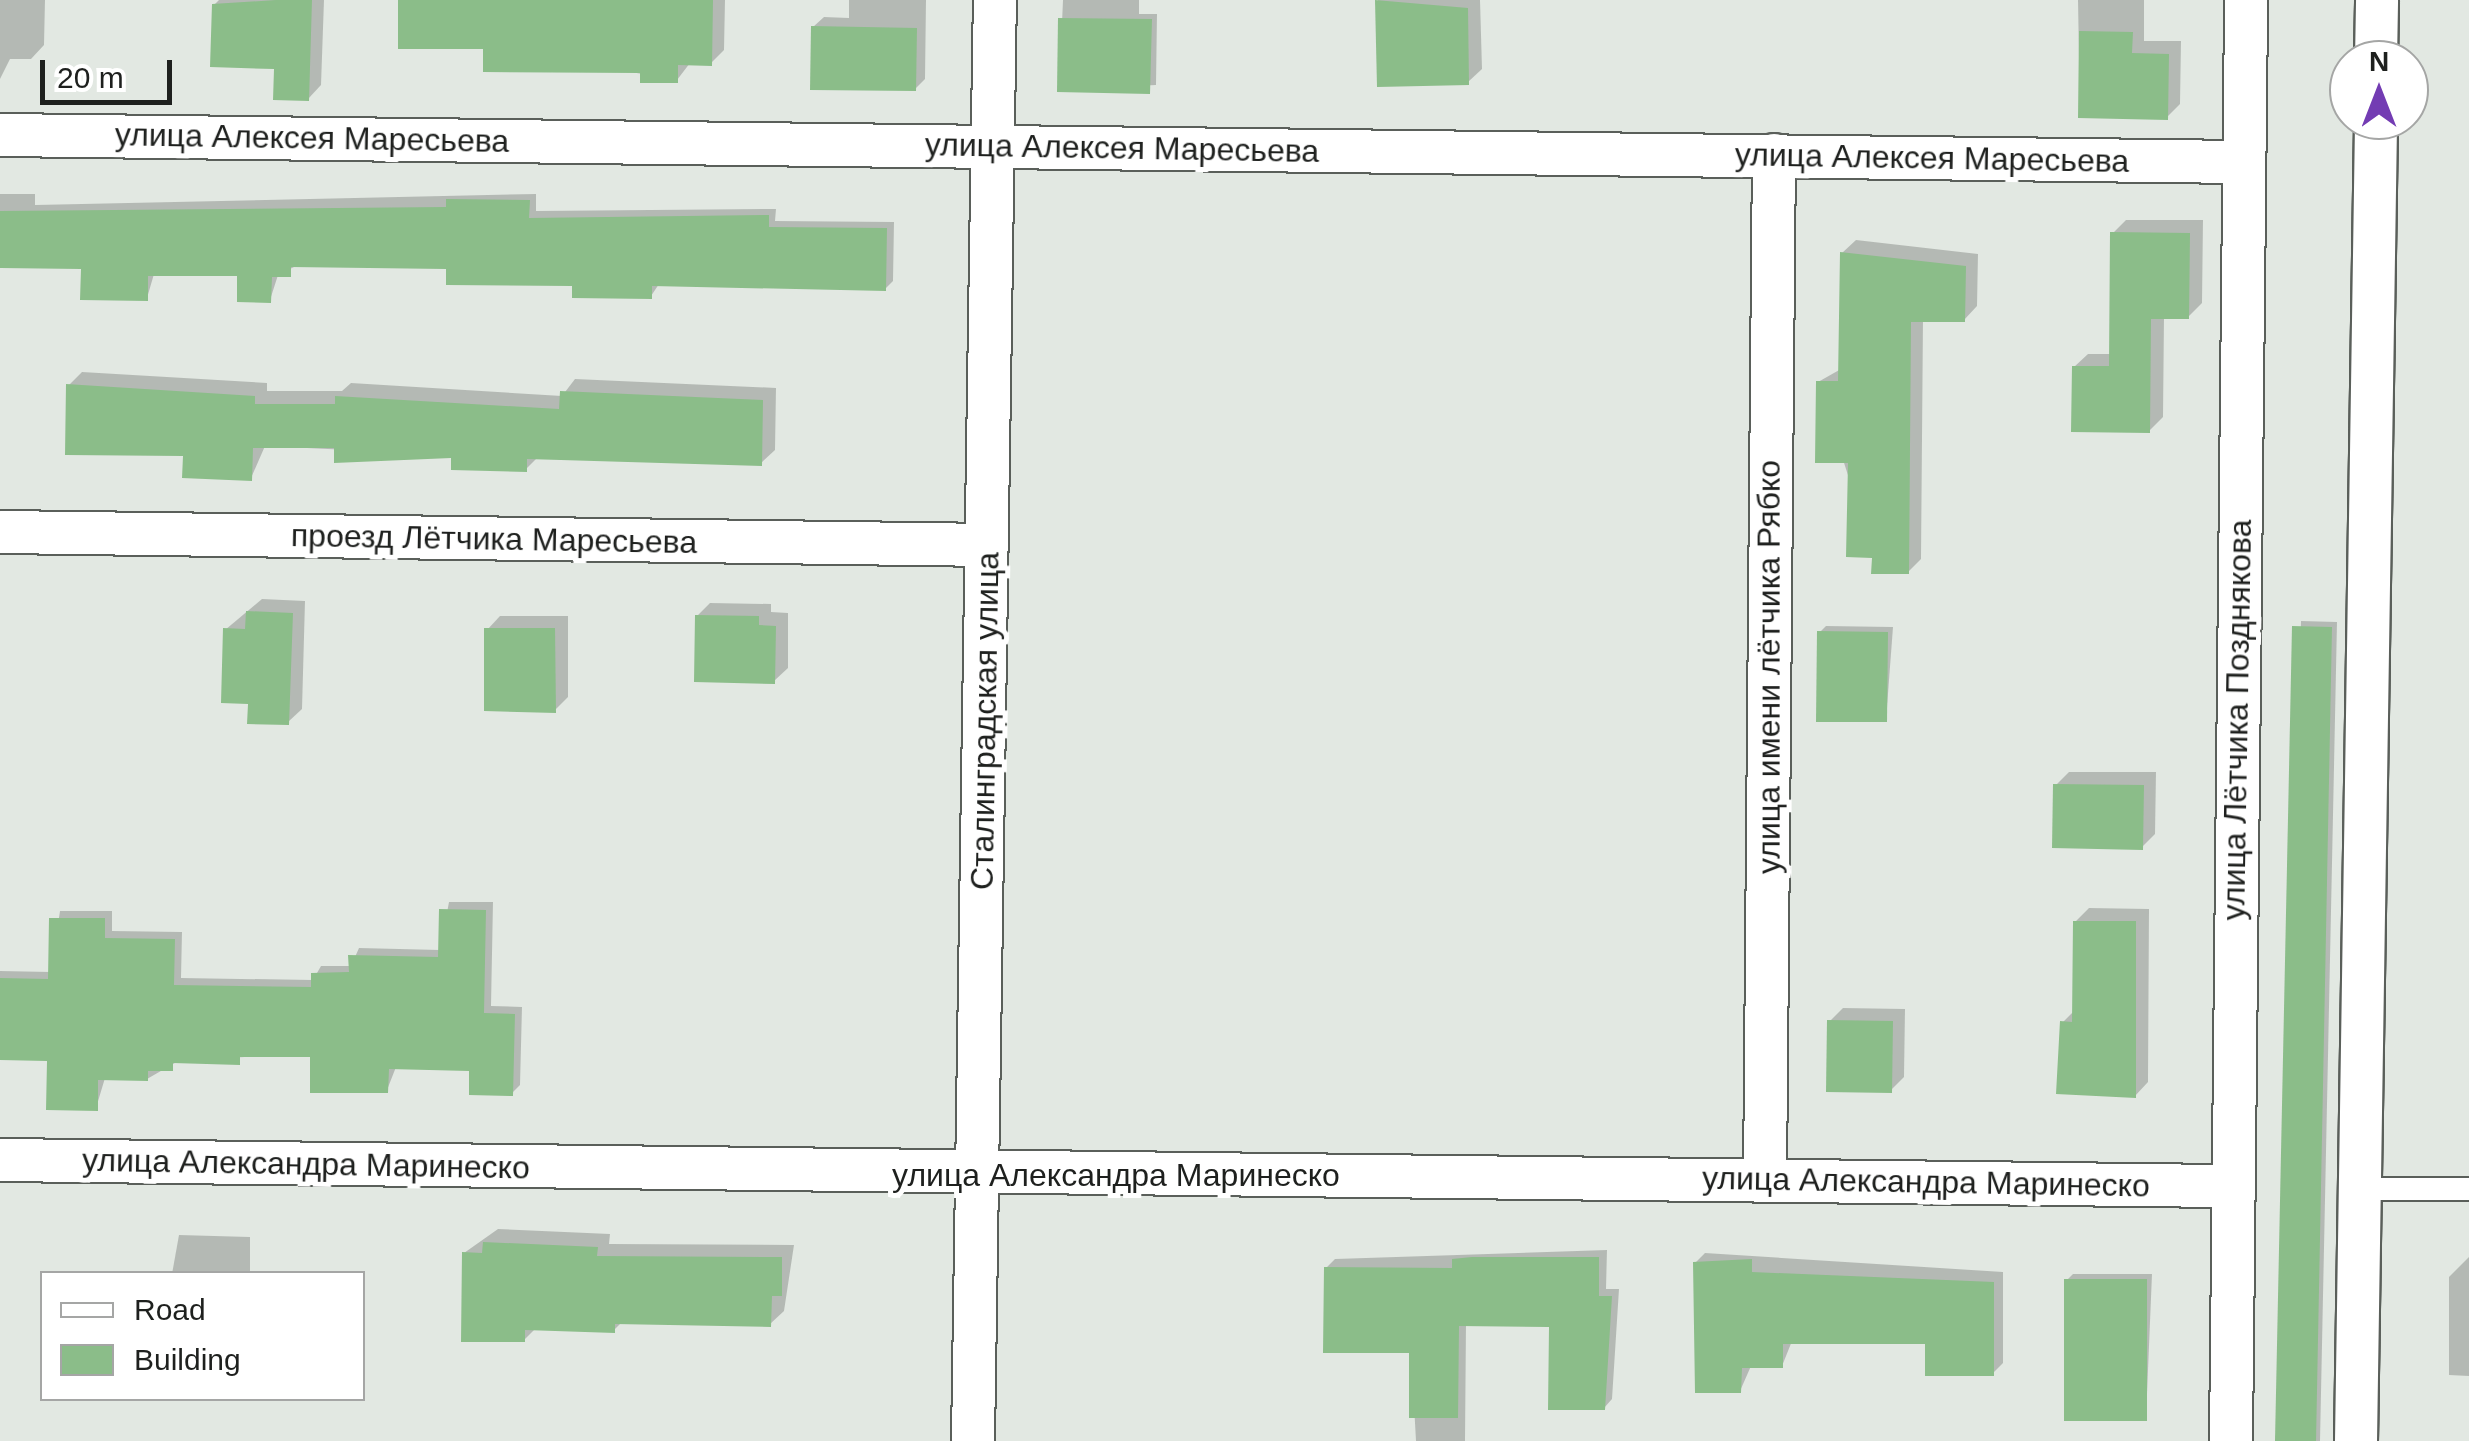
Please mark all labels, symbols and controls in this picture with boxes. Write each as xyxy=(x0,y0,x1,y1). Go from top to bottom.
scale bar xyxy=(45,40,178,102)
north arrow xyxy=(2329,40,2429,140)
text: N xyxy=(2369,46,2389,77)
text: 20 m xyxy=(57,61,124,94)
street label: улица Алексея Маресьева xyxy=(115,115,509,161)
street label: улица Алексея Маресьева xyxy=(925,125,1319,171)
street label: улица Алексея Маресьева xyxy=(1735,135,2129,181)
street label: улица имени лётчика Рябко xyxy=(1750,460,1788,874)
street label: проезд Лётчика Маресьева xyxy=(291,516,697,562)
street label: улица Лётчика Позднякова xyxy=(2214,519,2260,921)
street label: Сталинградская улица xyxy=(963,552,1007,890)
street label: улица Александра Маринеско xyxy=(82,1141,530,1187)
street label: улица Александра Маринеско xyxy=(892,1156,1340,1194)
street label: улица Александра Маринеско xyxy=(1702,1159,2150,1205)
legend xyxy=(40,1271,365,1401)
text: Road xyxy=(134,1293,206,1326)
text: Building xyxy=(134,1343,241,1376)

